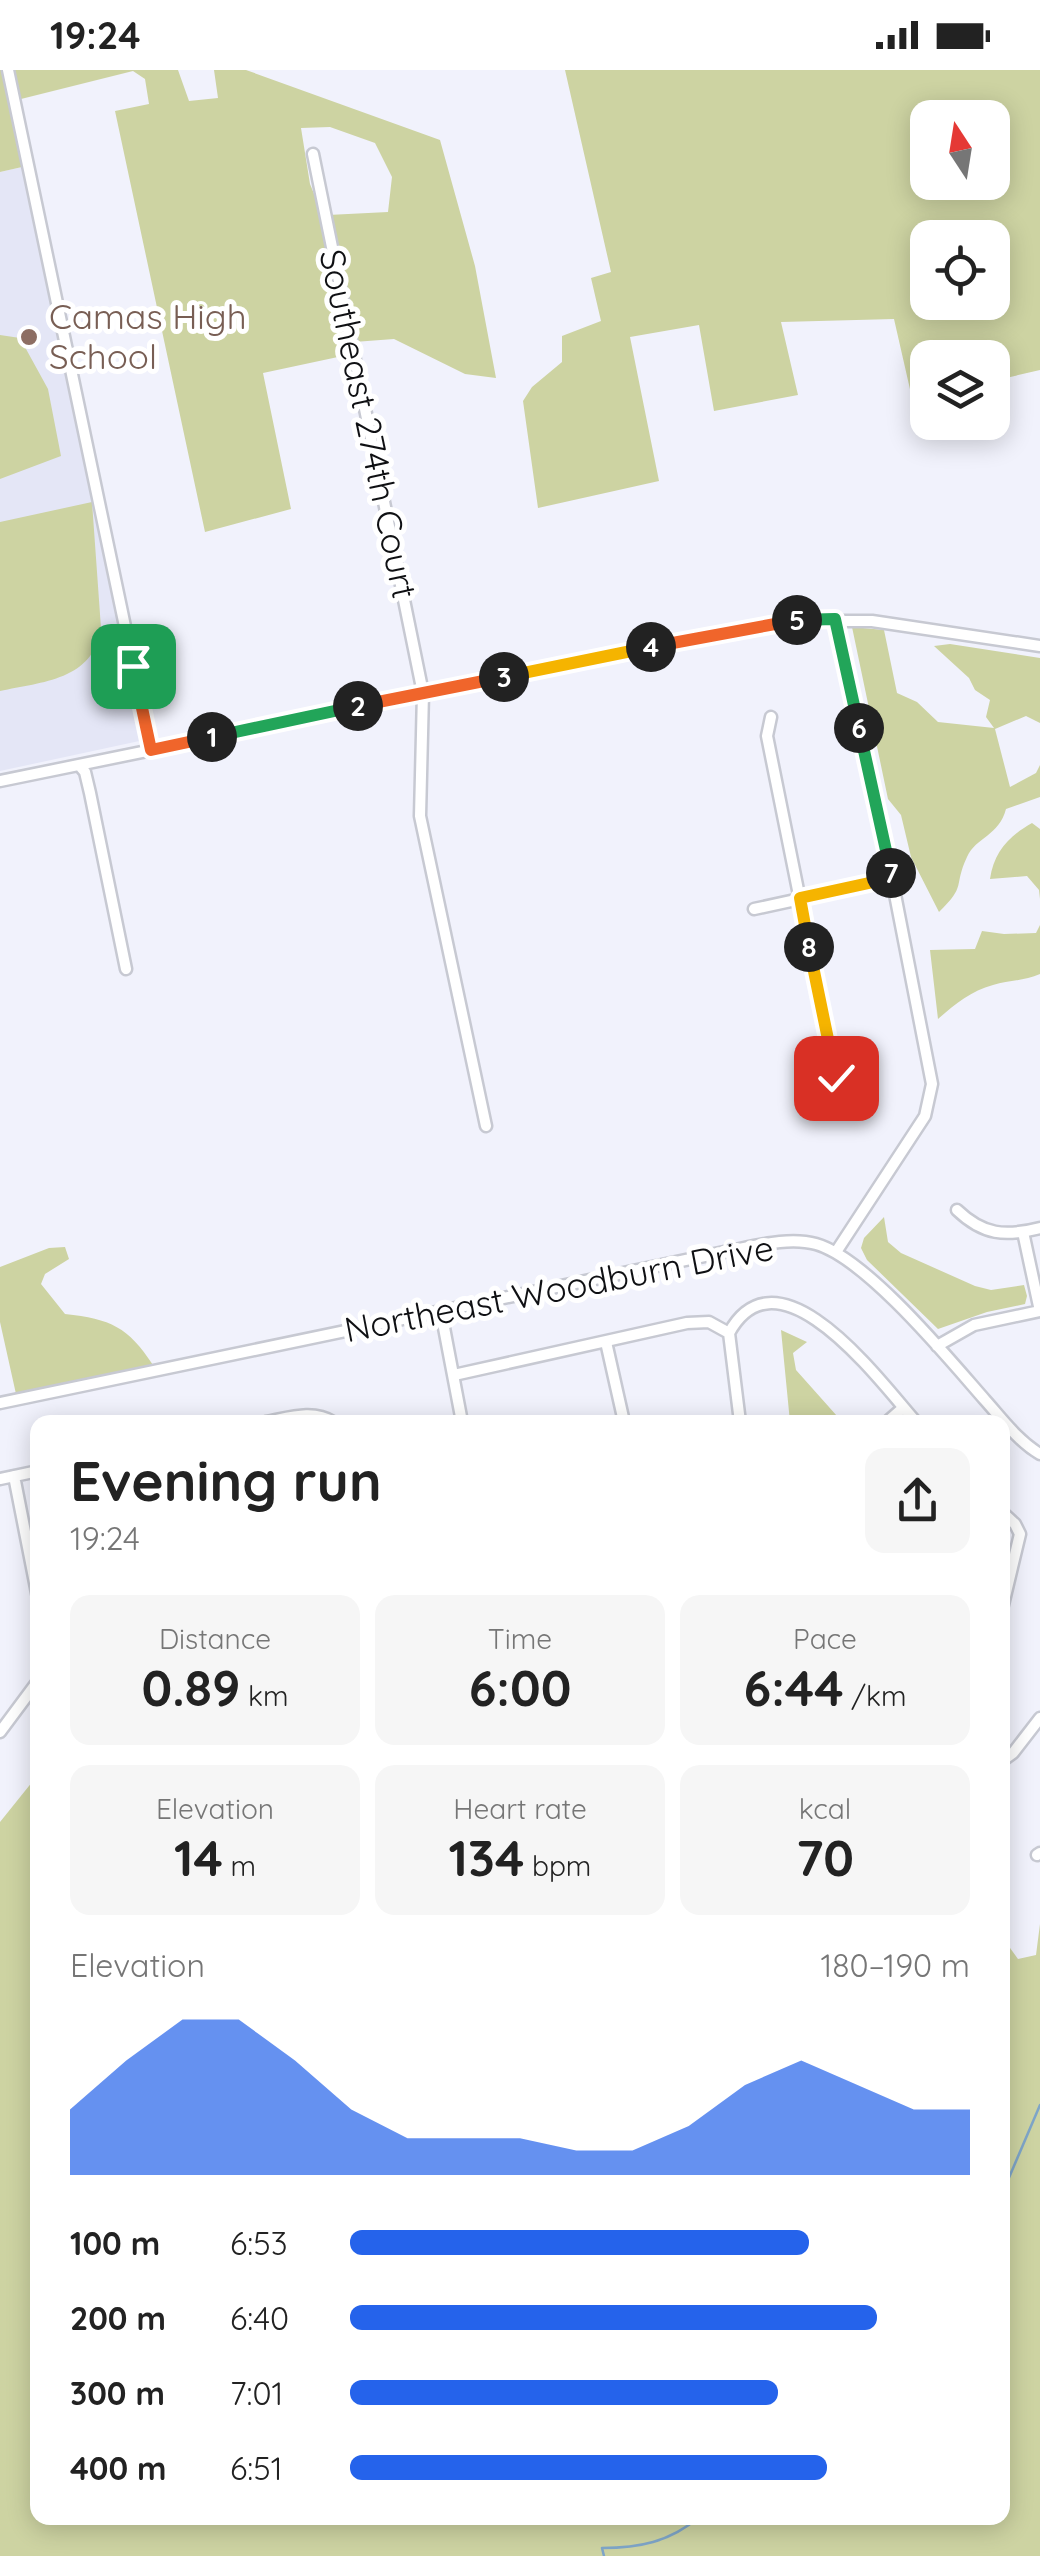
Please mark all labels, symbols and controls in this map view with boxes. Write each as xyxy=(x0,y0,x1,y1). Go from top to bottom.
text: 19:24 xyxy=(50,11,141,59)
north arrow xyxy=(910,100,1010,200)
map controls xyxy=(910,100,1010,440)
button: locate xyxy=(910,220,1010,320)
street label: Southeast 274th Court xyxy=(310,245,427,602)
place label: Camas High School xyxy=(49,294,247,378)
marker: Camas High School xyxy=(18,326,40,348)
button: layers xyxy=(910,340,1010,440)
pin: 5 xyxy=(772,595,822,645)
text: 5 xyxy=(789,602,805,637)
pin: 4 xyxy=(626,622,676,672)
pin xyxy=(91,624,176,709)
text: 4 xyxy=(643,629,659,664)
icon: arrive xyxy=(106,639,161,694)
pin: 3 xyxy=(479,652,529,702)
text: 3 xyxy=(496,659,512,694)
pin: 2 xyxy=(333,681,383,731)
text: 2 xyxy=(350,688,366,723)
pin: 6 xyxy=(834,703,884,753)
text: 6 xyxy=(851,710,867,745)
pin: 1 xyxy=(187,712,237,762)
text: 1 xyxy=(207,719,217,754)
pin: 7 xyxy=(866,848,916,898)
text: 7 xyxy=(883,855,899,890)
pin: 8 xyxy=(784,922,834,972)
text: 8 xyxy=(801,929,817,964)
pin xyxy=(794,1036,879,1121)
icon: check xyxy=(809,1051,864,1106)
street label: Northeast Woodburn Drive xyxy=(341,1225,777,1351)
text: Evening run xyxy=(70,1446,382,1515)
button: share xyxy=(865,1448,970,1553)
text: 19:24 xyxy=(70,1518,140,1558)
text: Distance xyxy=(159,1621,271,1656)
text: Time xyxy=(488,1621,552,1656)
text: Pace xyxy=(793,1621,857,1656)
text: 0.89 xyxy=(141,1656,240,1719)
text: 6:00 xyxy=(469,1656,571,1719)
text: 6:44 xyxy=(744,1656,844,1719)
text: km xyxy=(240,1678,289,1713)
text: /km xyxy=(844,1678,906,1713)
text: Elevation xyxy=(156,1791,274,1826)
text: Heart rate xyxy=(453,1791,587,1826)
text: kcal xyxy=(799,1791,851,1826)
text: 14 xyxy=(174,1826,223,1889)
text: 134 xyxy=(449,1826,524,1889)
text: 70 xyxy=(796,1826,854,1889)
text: m xyxy=(223,1848,256,1883)
text: bpm xyxy=(524,1848,591,1883)
text: Elevation xyxy=(70,1945,205,1985)
text: 180–190 m xyxy=(820,1945,970,1985)
text: 100 m xyxy=(70,2223,160,2263)
text: 6:53 xyxy=(230,2223,287,2263)
text: 200 m xyxy=(70,2298,166,2338)
text: 6:40 xyxy=(230,2298,289,2338)
text: 300 m xyxy=(70,2373,165,2413)
text: 7:01 xyxy=(230,2373,283,2413)
text: 400 m xyxy=(70,2448,167,2488)
text: 6:51 xyxy=(230,2448,282,2488)

